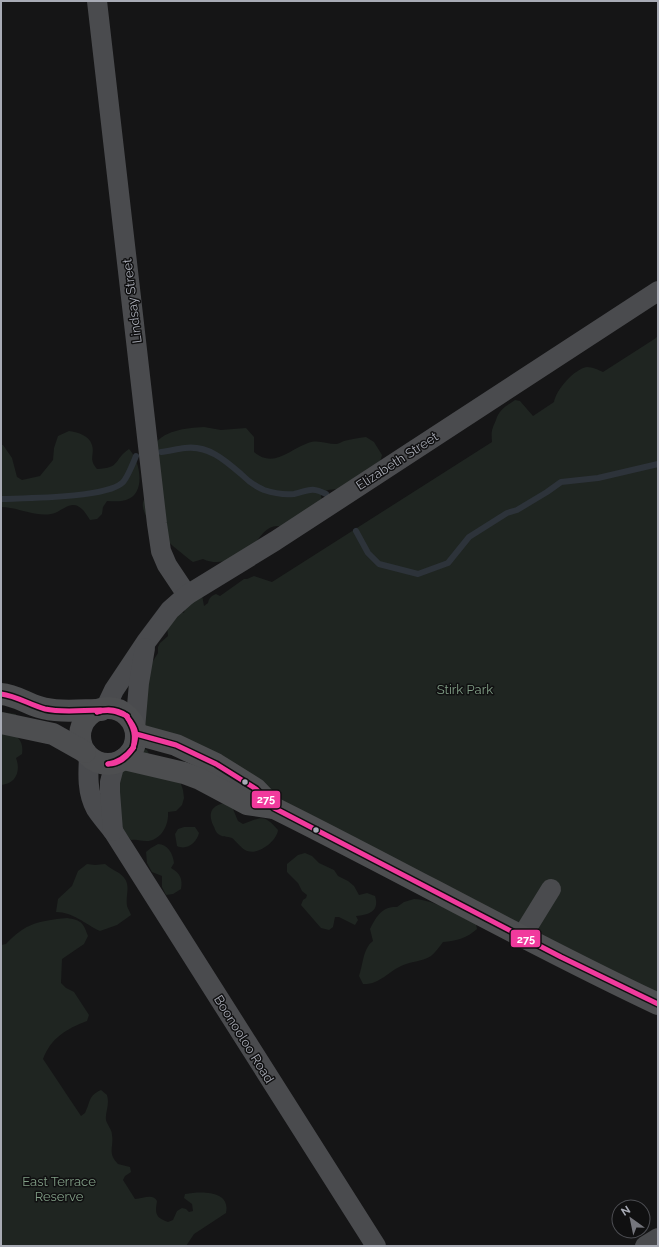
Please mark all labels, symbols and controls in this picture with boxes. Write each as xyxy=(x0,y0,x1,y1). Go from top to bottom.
street label: Lindsay Street xyxy=(119,257,145,344)
street label: Elizabeth Street xyxy=(353,429,441,493)
park label: Stirk Park xyxy=(437,682,493,697)
unlabelled marker xyxy=(240,777,250,787)
line badge: 275 xyxy=(251,790,281,809)
text: 275 xyxy=(257,793,275,806)
unlabelled marker xyxy=(311,825,321,835)
line badge: 275 xyxy=(510,929,541,948)
text: 275 xyxy=(517,933,535,946)
street label: Boonooloo Road xyxy=(211,992,277,1086)
park label: East Terrace Reserve xyxy=(22,1174,96,1204)
north arrow xyxy=(611,1199,651,1239)
text: N xyxy=(619,1203,633,1219)

